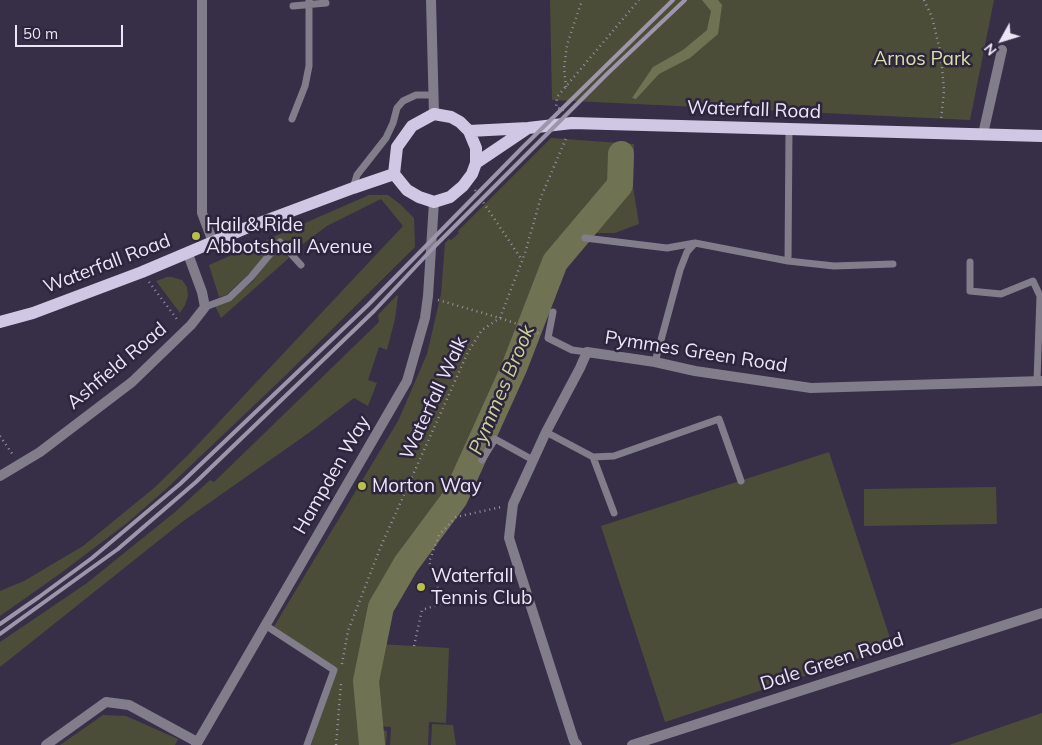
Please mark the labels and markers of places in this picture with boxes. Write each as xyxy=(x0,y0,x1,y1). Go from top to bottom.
place label: Hail & Ride Abbotshall Avenue xyxy=(206,214,372,258)
marker: Hail & Ride Abbotshall Avenue xyxy=(190,230,202,242)
place label: Morton Way xyxy=(372,475,481,497)
marker: Morton Way xyxy=(356,480,368,492)
place label: Waterfall Tennis Club xyxy=(431,565,532,609)
marker: Waterfall Tennis Club xyxy=(415,581,427,593)

